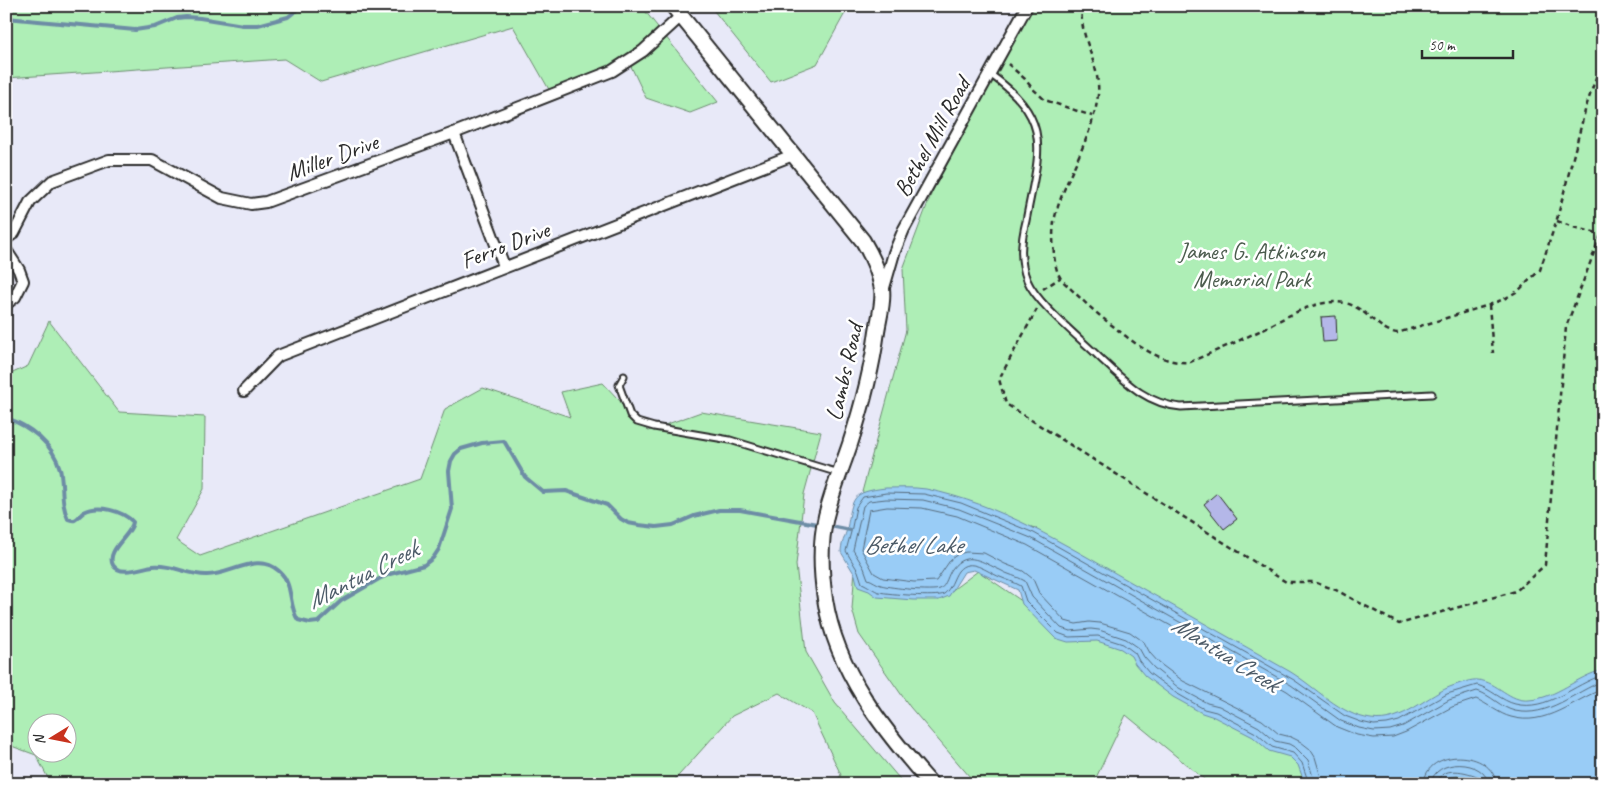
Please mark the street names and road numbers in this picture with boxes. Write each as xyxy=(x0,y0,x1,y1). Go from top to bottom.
street label: Bethel Mill Road xyxy=(887,69,979,202)
street label: Miller Drive xyxy=(282,126,384,187)
street label: Ferro Drive xyxy=(456,214,556,276)
street label: Lambs Road xyxy=(818,317,870,423)

